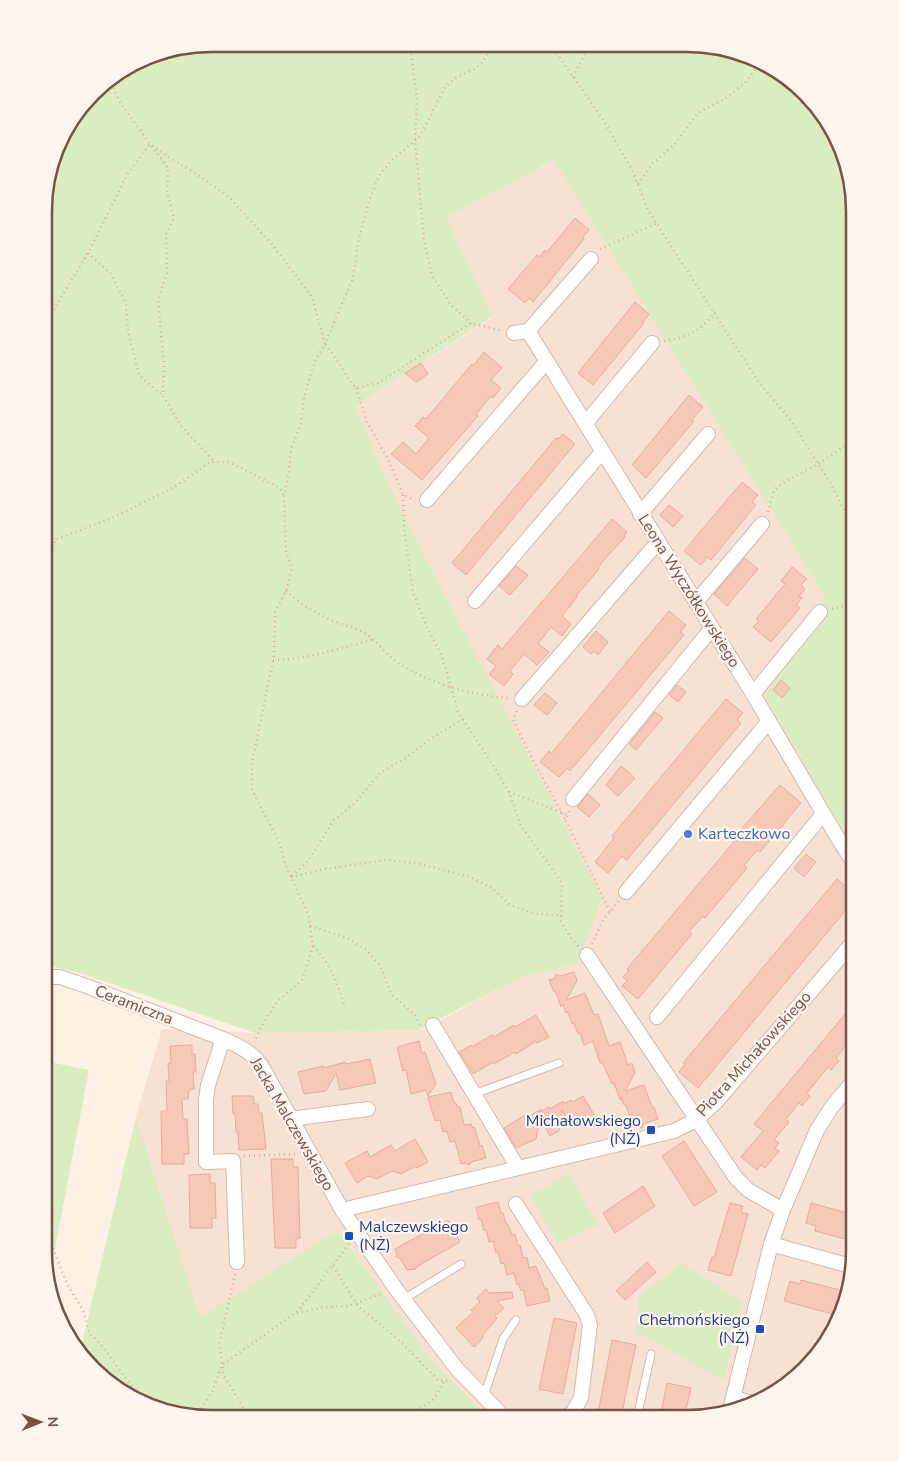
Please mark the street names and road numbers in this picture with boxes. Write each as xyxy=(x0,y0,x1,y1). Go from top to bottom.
street label: Leona Wyczółkowskiego xyxy=(633,510,745,672)
street label: Ceramiczna xyxy=(91,980,177,1030)
street label: Piotra Michałowskiego xyxy=(692,986,816,1121)
street label: Jacka Malczewskiego xyxy=(244,1052,339,1195)

